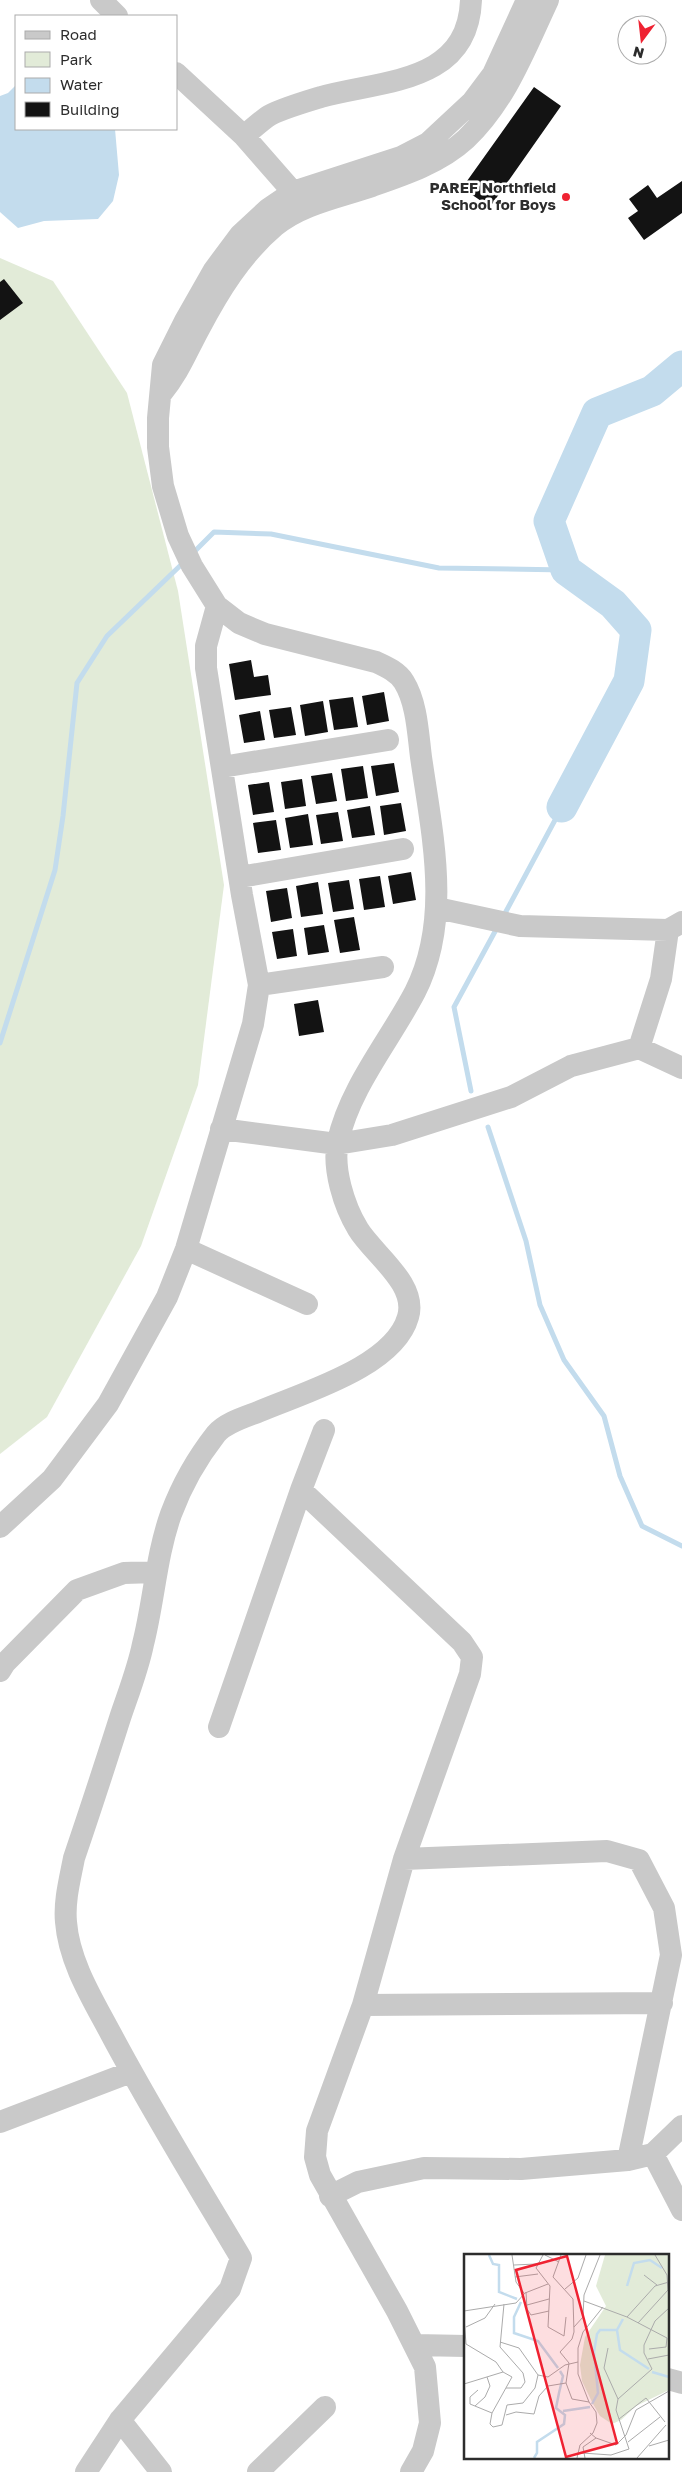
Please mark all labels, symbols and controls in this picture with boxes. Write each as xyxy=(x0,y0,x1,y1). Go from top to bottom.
legend xyxy=(15,15,178,130)
north arrow xyxy=(617,15,667,65)
text: Road xyxy=(60,25,97,43)
text: N xyxy=(631,43,646,63)
text: Park xyxy=(60,50,93,68)
text: Water xyxy=(60,75,103,93)
text: Building xyxy=(60,100,120,118)
place label: PAREF Northfield School for Boys xyxy=(430,178,556,213)
marker: PAREF Northfield School for Boys xyxy=(560,191,572,203)
inset map xyxy=(464,2254,670,2460)

